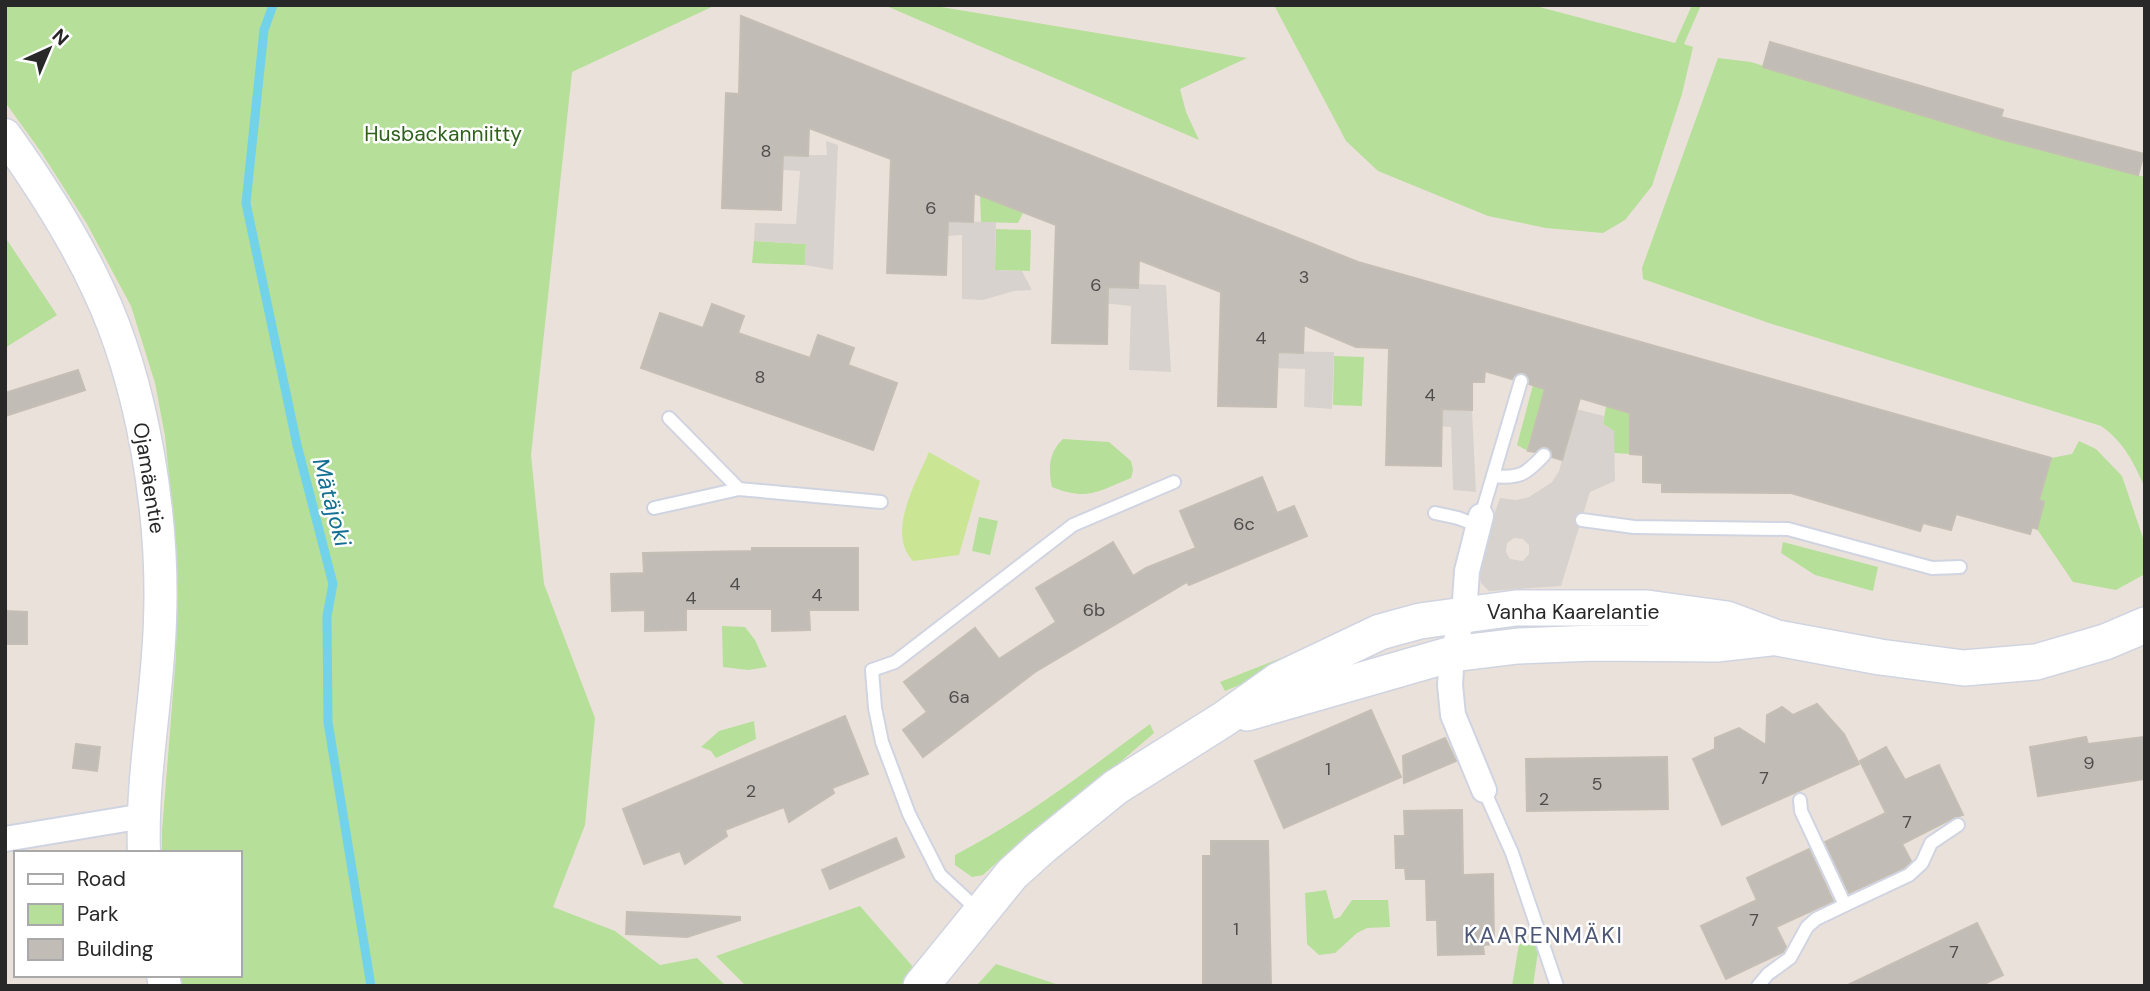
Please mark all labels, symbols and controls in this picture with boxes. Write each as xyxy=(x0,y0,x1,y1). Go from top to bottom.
north arrow xyxy=(14,14,84,84)
text: N xyxy=(47,23,74,51)
park label: Husbackanniitty xyxy=(364,120,522,148)
house number: 8 xyxy=(761,139,771,163)
house number: 6 xyxy=(925,196,937,220)
house number: 3 xyxy=(1299,265,1309,289)
house number: 6 xyxy=(1090,273,1102,297)
house number: 4 xyxy=(1256,326,1267,350)
house number: 8 xyxy=(755,365,765,389)
house number: 4 xyxy=(1425,383,1436,407)
street label: Ojamäentie xyxy=(126,420,172,536)
water label: Mätäjoki xyxy=(306,454,358,550)
house number: 6c xyxy=(1233,512,1255,536)
house number: 4 xyxy=(730,572,741,596)
house number: 4 xyxy=(812,583,823,607)
house number: 4 xyxy=(686,586,697,610)
house number: 6b xyxy=(1083,598,1105,622)
street label: Vanha Kaarelantie xyxy=(1487,598,1659,626)
house number: 6a xyxy=(948,685,970,709)
house number: 9 xyxy=(2083,751,2095,775)
house number: 1 xyxy=(1325,757,1331,781)
house number: 7 xyxy=(1759,766,1769,790)
house number: 5 xyxy=(1592,772,1602,796)
house number: 2 xyxy=(746,779,756,803)
house number: 2 xyxy=(1539,787,1549,811)
house number: 7 xyxy=(1902,810,1912,834)
legend xyxy=(14,851,242,977)
text: Road xyxy=(77,865,126,893)
text: Park xyxy=(77,900,119,928)
house number: 7 xyxy=(1749,908,1759,932)
house number: 1 xyxy=(1233,917,1239,941)
district label: KAARENMÄKI xyxy=(1464,920,1624,950)
text: Building xyxy=(77,935,154,963)
house number: 7 xyxy=(1949,940,1959,964)

